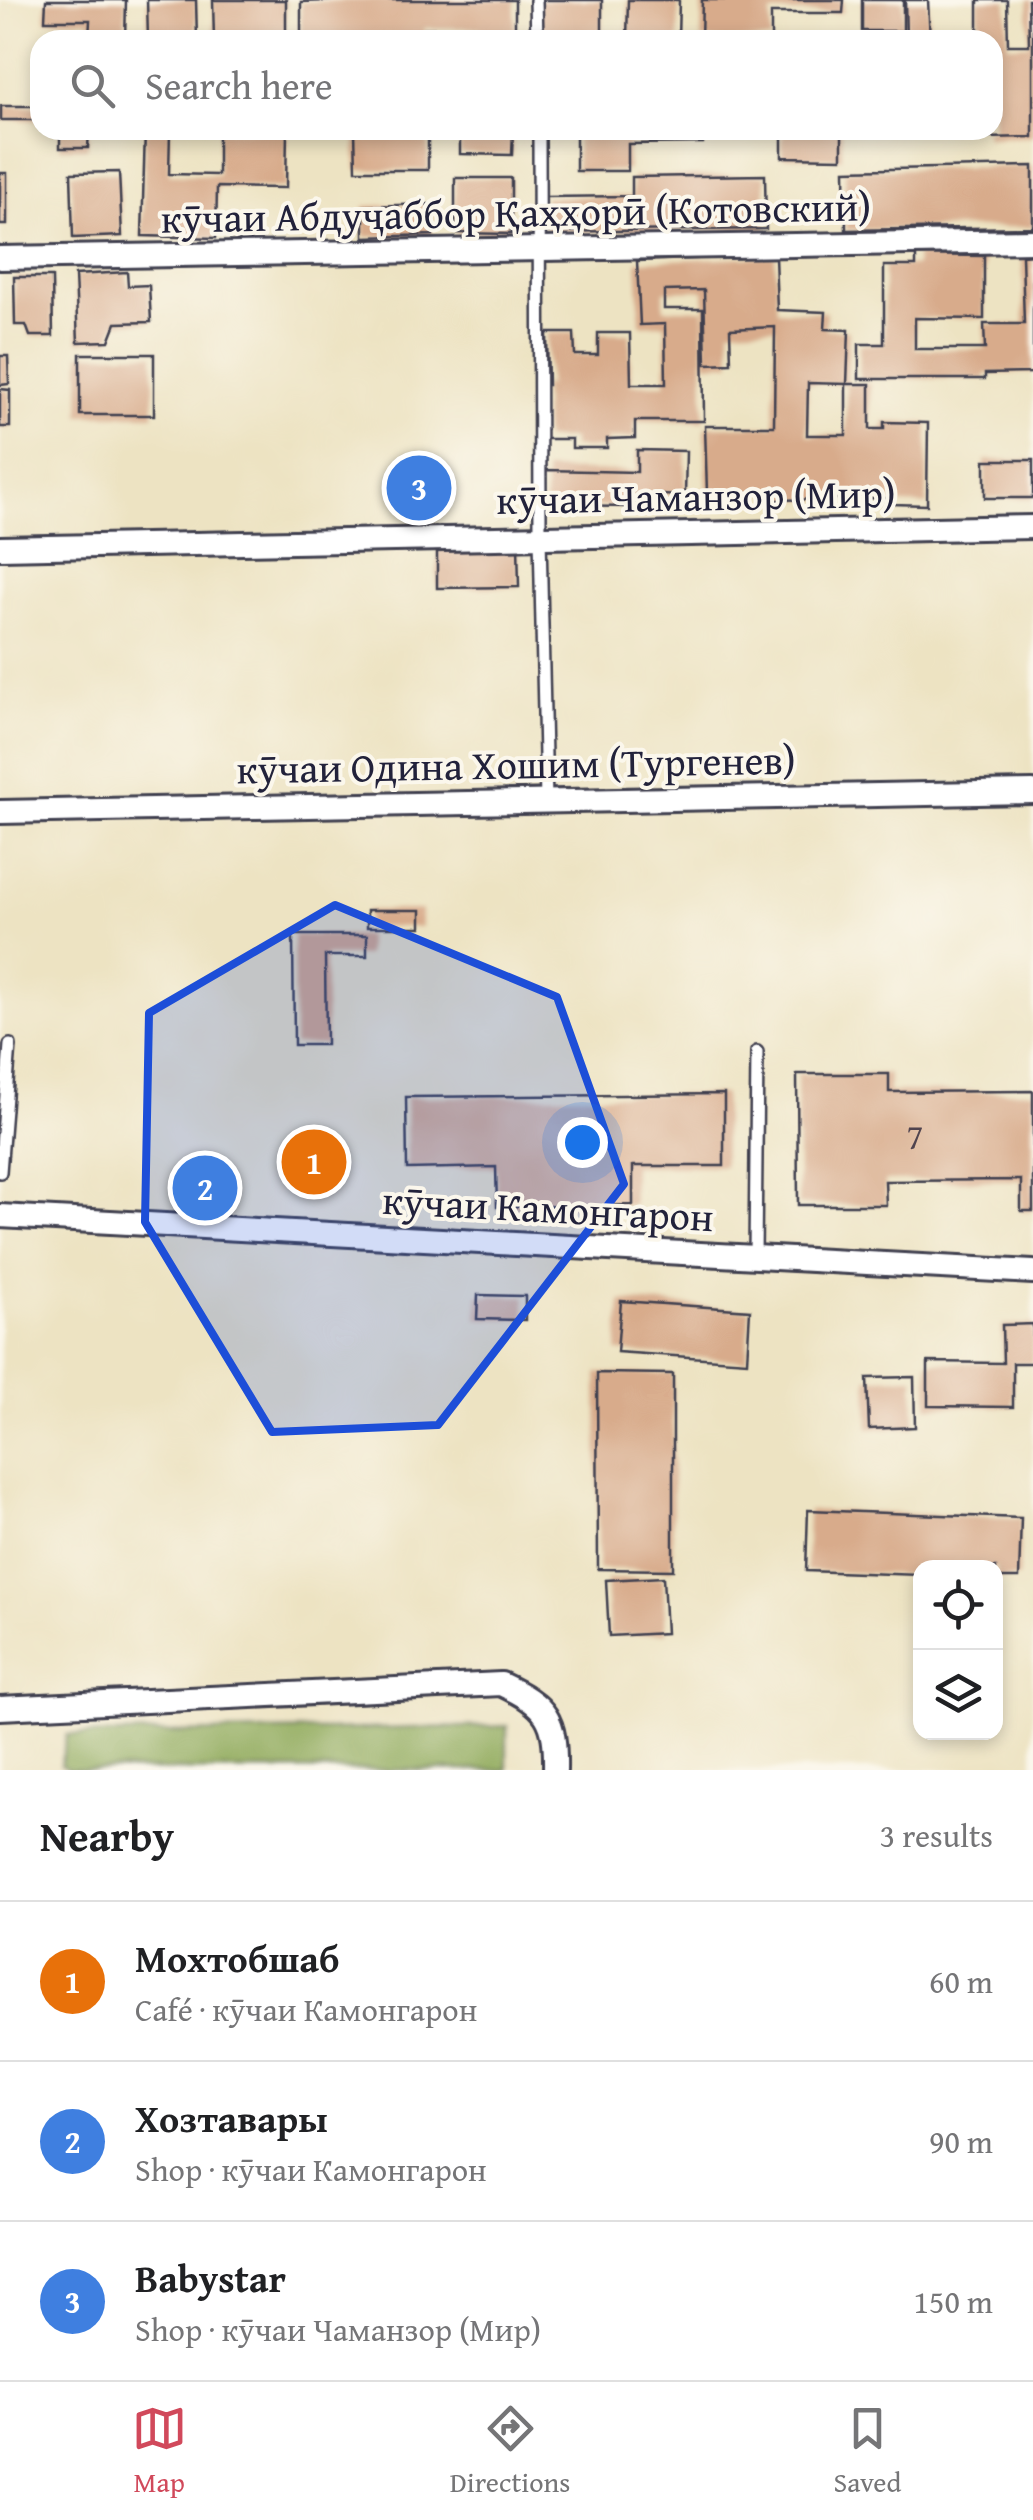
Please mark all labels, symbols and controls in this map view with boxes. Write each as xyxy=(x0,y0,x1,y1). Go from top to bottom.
search box xyxy=(30,30,1003,140)
text: Search here xyxy=(145,57,333,113)
icon: search xyxy=(65,58,120,113)
street label: кӯчаи Абдуҷаббор Қаҳҳорӣ (Котовский) xyxy=(160,176,872,248)
pin: 3 xyxy=(386,450,452,526)
street label: кӯчаи Чаманзор (Мир) xyxy=(496,463,896,529)
street label: кӯчаи Одина Хошим (Тургенев) xyxy=(236,730,796,798)
house number: 7 xyxy=(907,1111,923,1162)
your location xyxy=(557,1117,608,1168)
pin: 1 xyxy=(282,1124,346,1200)
pin: 2 xyxy=(172,1150,238,1226)
street label: кӯчаи Камонгарон xyxy=(381,1170,715,1246)
map controls xyxy=(913,1560,1003,1740)
button: locate xyxy=(913,1560,1003,1650)
button: layers xyxy=(913,1650,1003,1740)
text: Nearby xyxy=(40,1805,174,1866)
text: 3 results xyxy=(880,1812,993,1859)
text: Мохтобшаб xyxy=(135,1930,340,1986)
text: 1 xyxy=(64,1958,81,2005)
text: 60 m xyxy=(929,1958,993,2005)
text: Café · кӯчаи Камонгарон xyxy=(135,1986,477,2033)
text: Хозтавары xyxy=(135,2090,328,2146)
text: 2 xyxy=(64,2118,81,2165)
text: 90 m xyxy=(929,2118,993,2165)
text: Shop · кӯчаи Камонгарон xyxy=(135,2146,487,2193)
text: Babystar xyxy=(135,2250,286,2306)
text: 3 xyxy=(64,2278,81,2325)
text: 150 m xyxy=(914,2278,993,2325)
text: Shop · кӯчаи Чаманзор (Мир) xyxy=(135,2306,541,2353)
tab: Map xyxy=(132,2401,187,2502)
tab: Directions xyxy=(450,2401,570,2502)
tab: Saved xyxy=(834,2401,901,2502)

